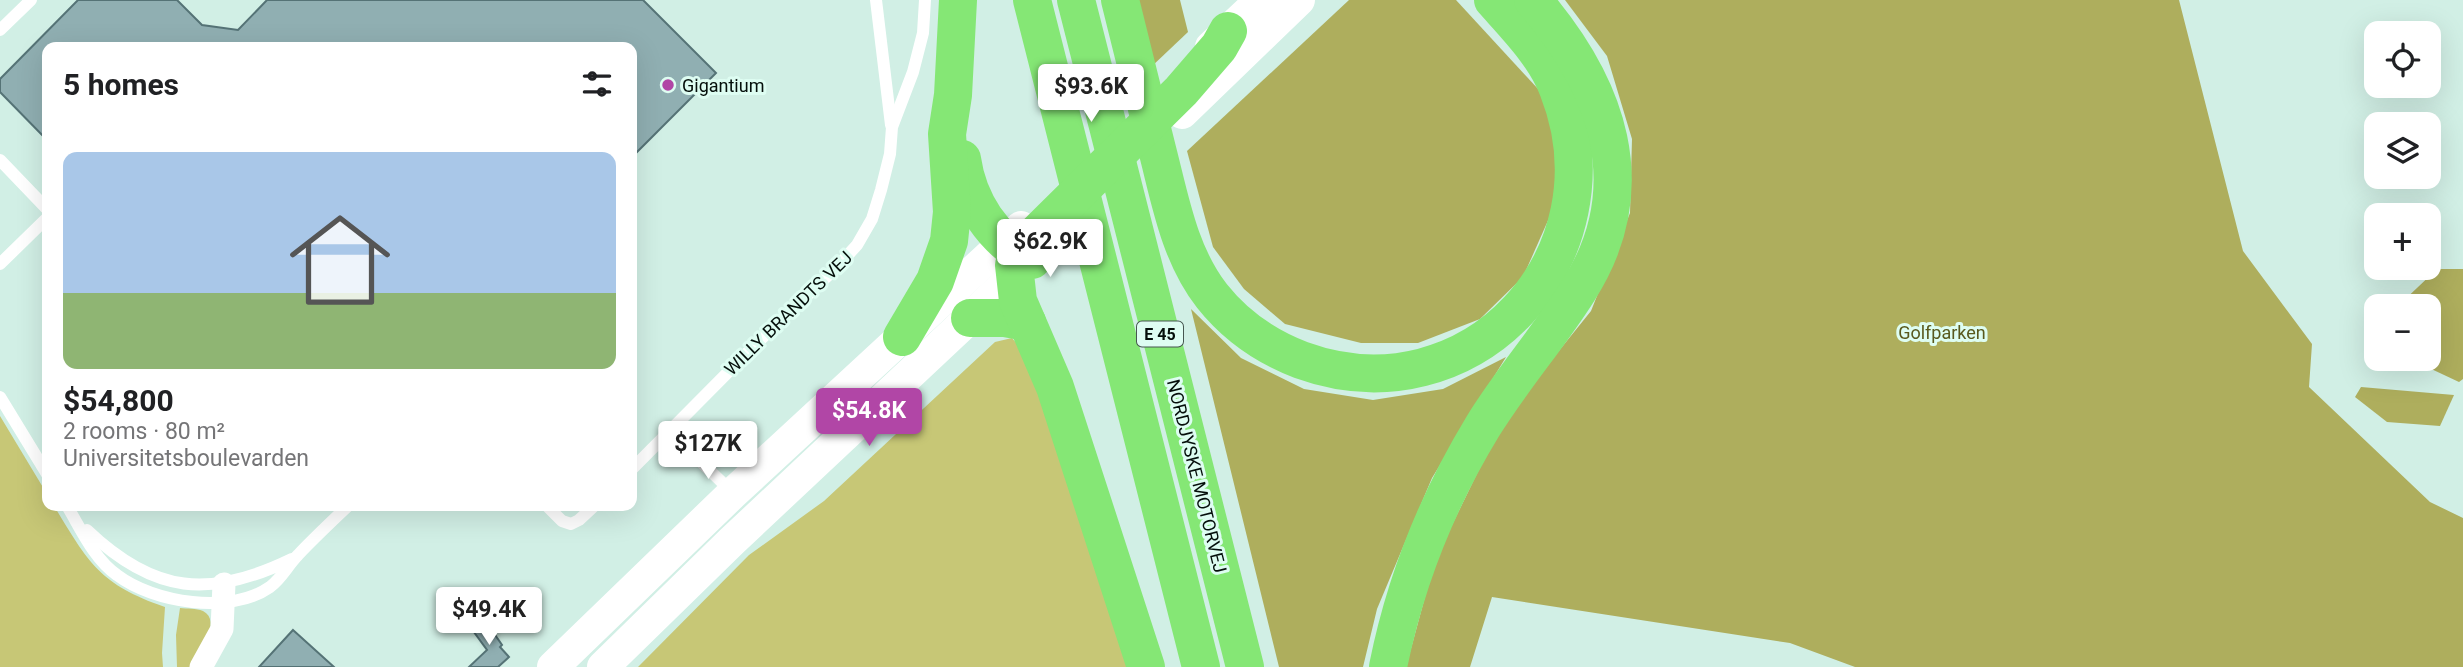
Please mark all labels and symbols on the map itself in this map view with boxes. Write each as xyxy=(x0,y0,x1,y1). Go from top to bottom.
pin: $93.6K xyxy=(1034,64,1148,124)
place label: Gigantium xyxy=(682,75,764,96)
marker: Gigantium xyxy=(660,77,676,93)
pin: $62.9K xyxy=(993,219,1107,279)
street label: WILLY BRANDTS VEJ xyxy=(720,247,856,379)
road number: E 45 xyxy=(1137,322,1183,346)
park label: Golfparken xyxy=(1898,322,1986,343)
street label: NORDJYSKE MOTORVEJ xyxy=(1163,377,1231,575)
pin: $54.8K xyxy=(812,388,926,448)
pin: $127K xyxy=(659,421,757,481)
pin: $49.4K xyxy=(432,588,546,647)

